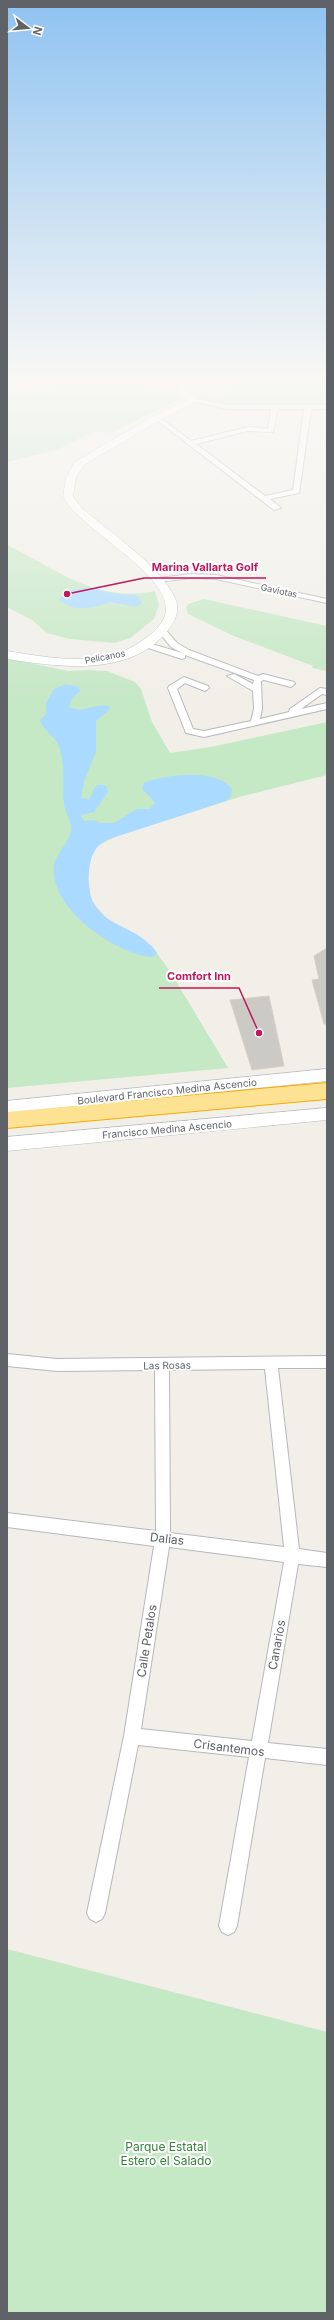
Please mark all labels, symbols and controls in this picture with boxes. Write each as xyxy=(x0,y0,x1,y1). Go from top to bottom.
north arrow xyxy=(8,8,48,48)
text: N xyxy=(30,25,45,37)
callout: Marina Vallarta Golf xyxy=(144,555,266,578)
text: Marina Vallarta Golf xyxy=(152,560,259,574)
street label: Gaviotas xyxy=(260,581,299,600)
street label: Pelicanos xyxy=(84,647,126,666)
callout: Comfort Inn xyxy=(159,965,239,988)
text: Comfort Inn xyxy=(167,969,231,983)
street label: Boulevard Francisco Medina Ascencio xyxy=(77,1076,257,1106)
street label: Francisco Medina Ascencio xyxy=(102,1117,232,1141)
street label: Las Rosas xyxy=(143,1359,191,1371)
street label: Dalias xyxy=(149,1529,185,1548)
street label: Calle Petalos xyxy=(133,1603,160,1678)
street label: Canarios xyxy=(265,1619,288,1671)
street label: Crisantemos xyxy=(193,1736,265,1759)
park label: Parque Estatal Estero el Salado xyxy=(120,2139,212,2168)

